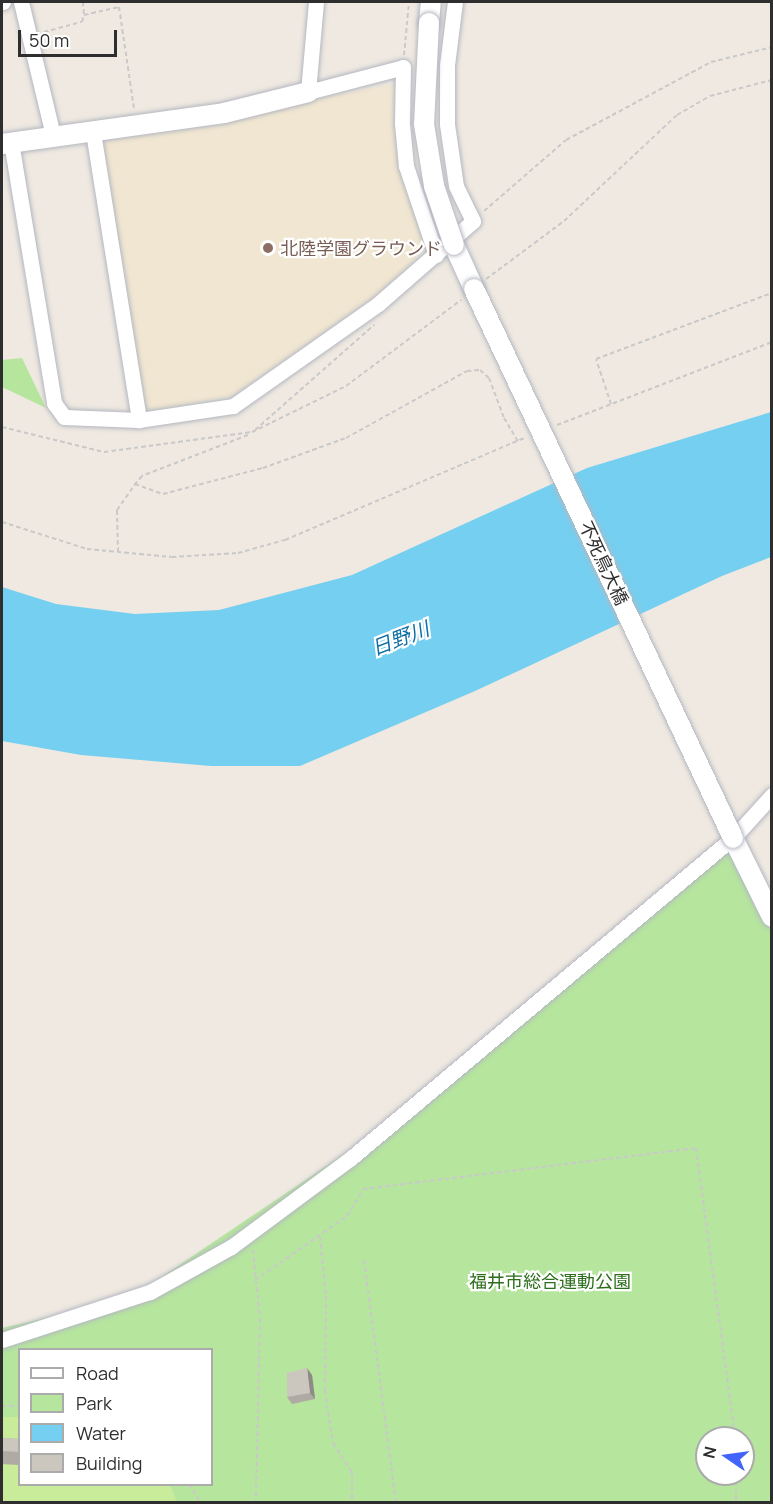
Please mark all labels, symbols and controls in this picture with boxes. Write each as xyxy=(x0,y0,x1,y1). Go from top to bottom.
scale bar xyxy=(21,18,120,56)
text: 50 m xyxy=(29,28,69,52)
place label: 北陸学園グラウンド xyxy=(280,237,442,259)
marker: 北陸学園グラウンド xyxy=(261,241,275,255)
street label: 不死鳥大橋 xyxy=(575,518,633,608)
water label: 日野川 xyxy=(368,616,432,660)
park label: 福井市総合運動公園 xyxy=(469,1270,631,1292)
legend xyxy=(18,1348,213,1486)
text: Road xyxy=(76,1361,119,1385)
text: Park xyxy=(76,1391,112,1415)
text: Water xyxy=(76,1421,126,1445)
north arrow xyxy=(695,1426,755,1486)
text: N xyxy=(697,1444,721,1460)
text: Building xyxy=(76,1451,142,1475)

